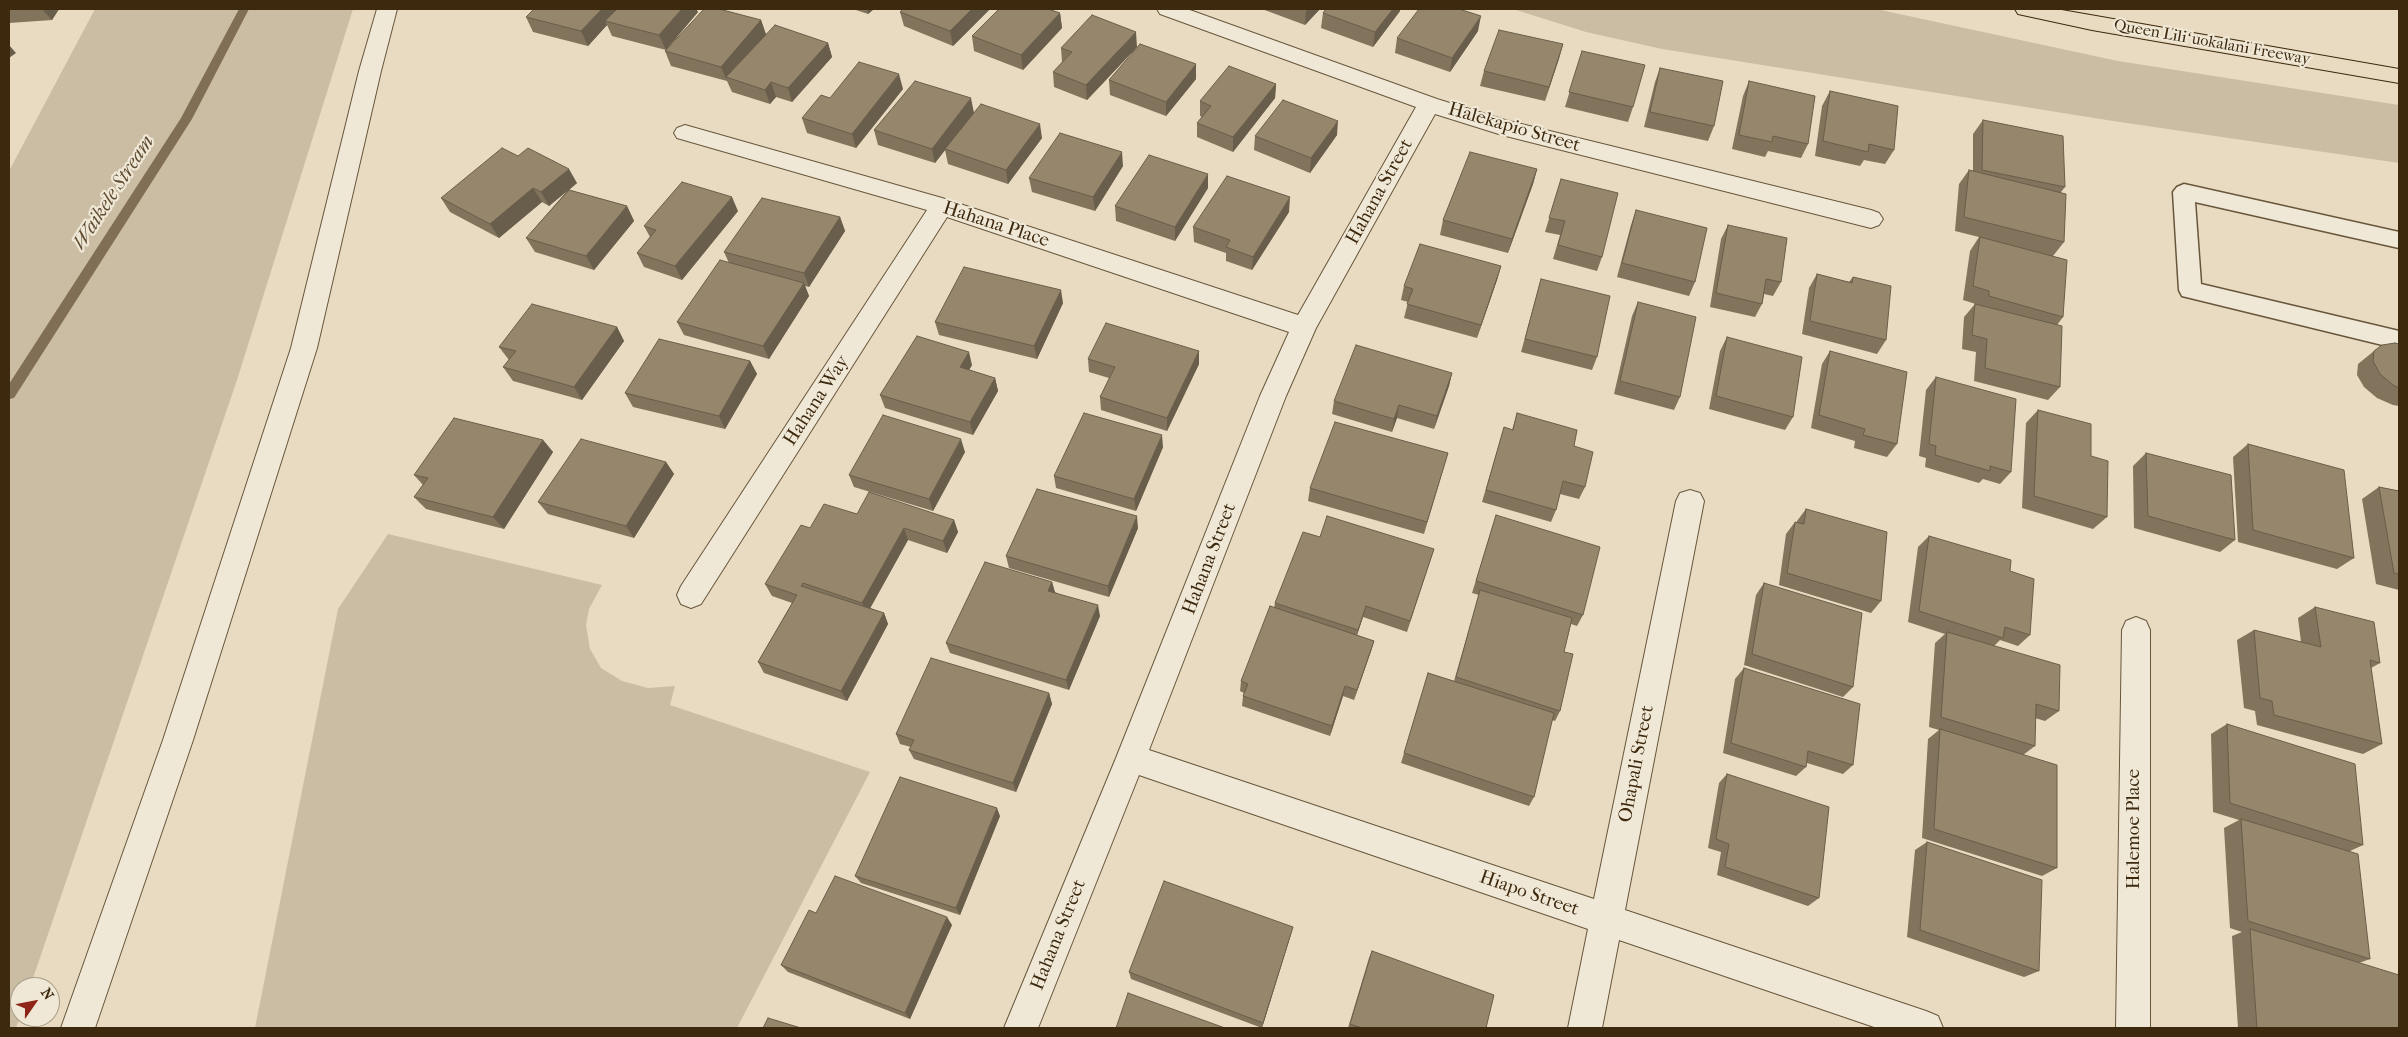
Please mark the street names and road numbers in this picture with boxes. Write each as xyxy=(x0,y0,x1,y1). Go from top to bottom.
street label: Queen Liliʻuokalani Freeway xyxy=(2112,16,2312,70)
street label: Halekapio Street xyxy=(1445,98,1583,158)
street label: Hahana Street xyxy=(1342,135,1418,249)
street label: Hahana Place xyxy=(940,197,1052,253)
street label: Hahana Way xyxy=(779,352,855,450)
street label: Hahana Street xyxy=(1178,500,1242,618)
street label: Ohapali Street xyxy=(1614,704,1660,824)
street label: Halemoe Place xyxy=(2123,769,2145,889)
street label: Hiapo Street xyxy=(1476,866,1582,922)
street label: Hahana Street xyxy=(1026,876,1092,994)

